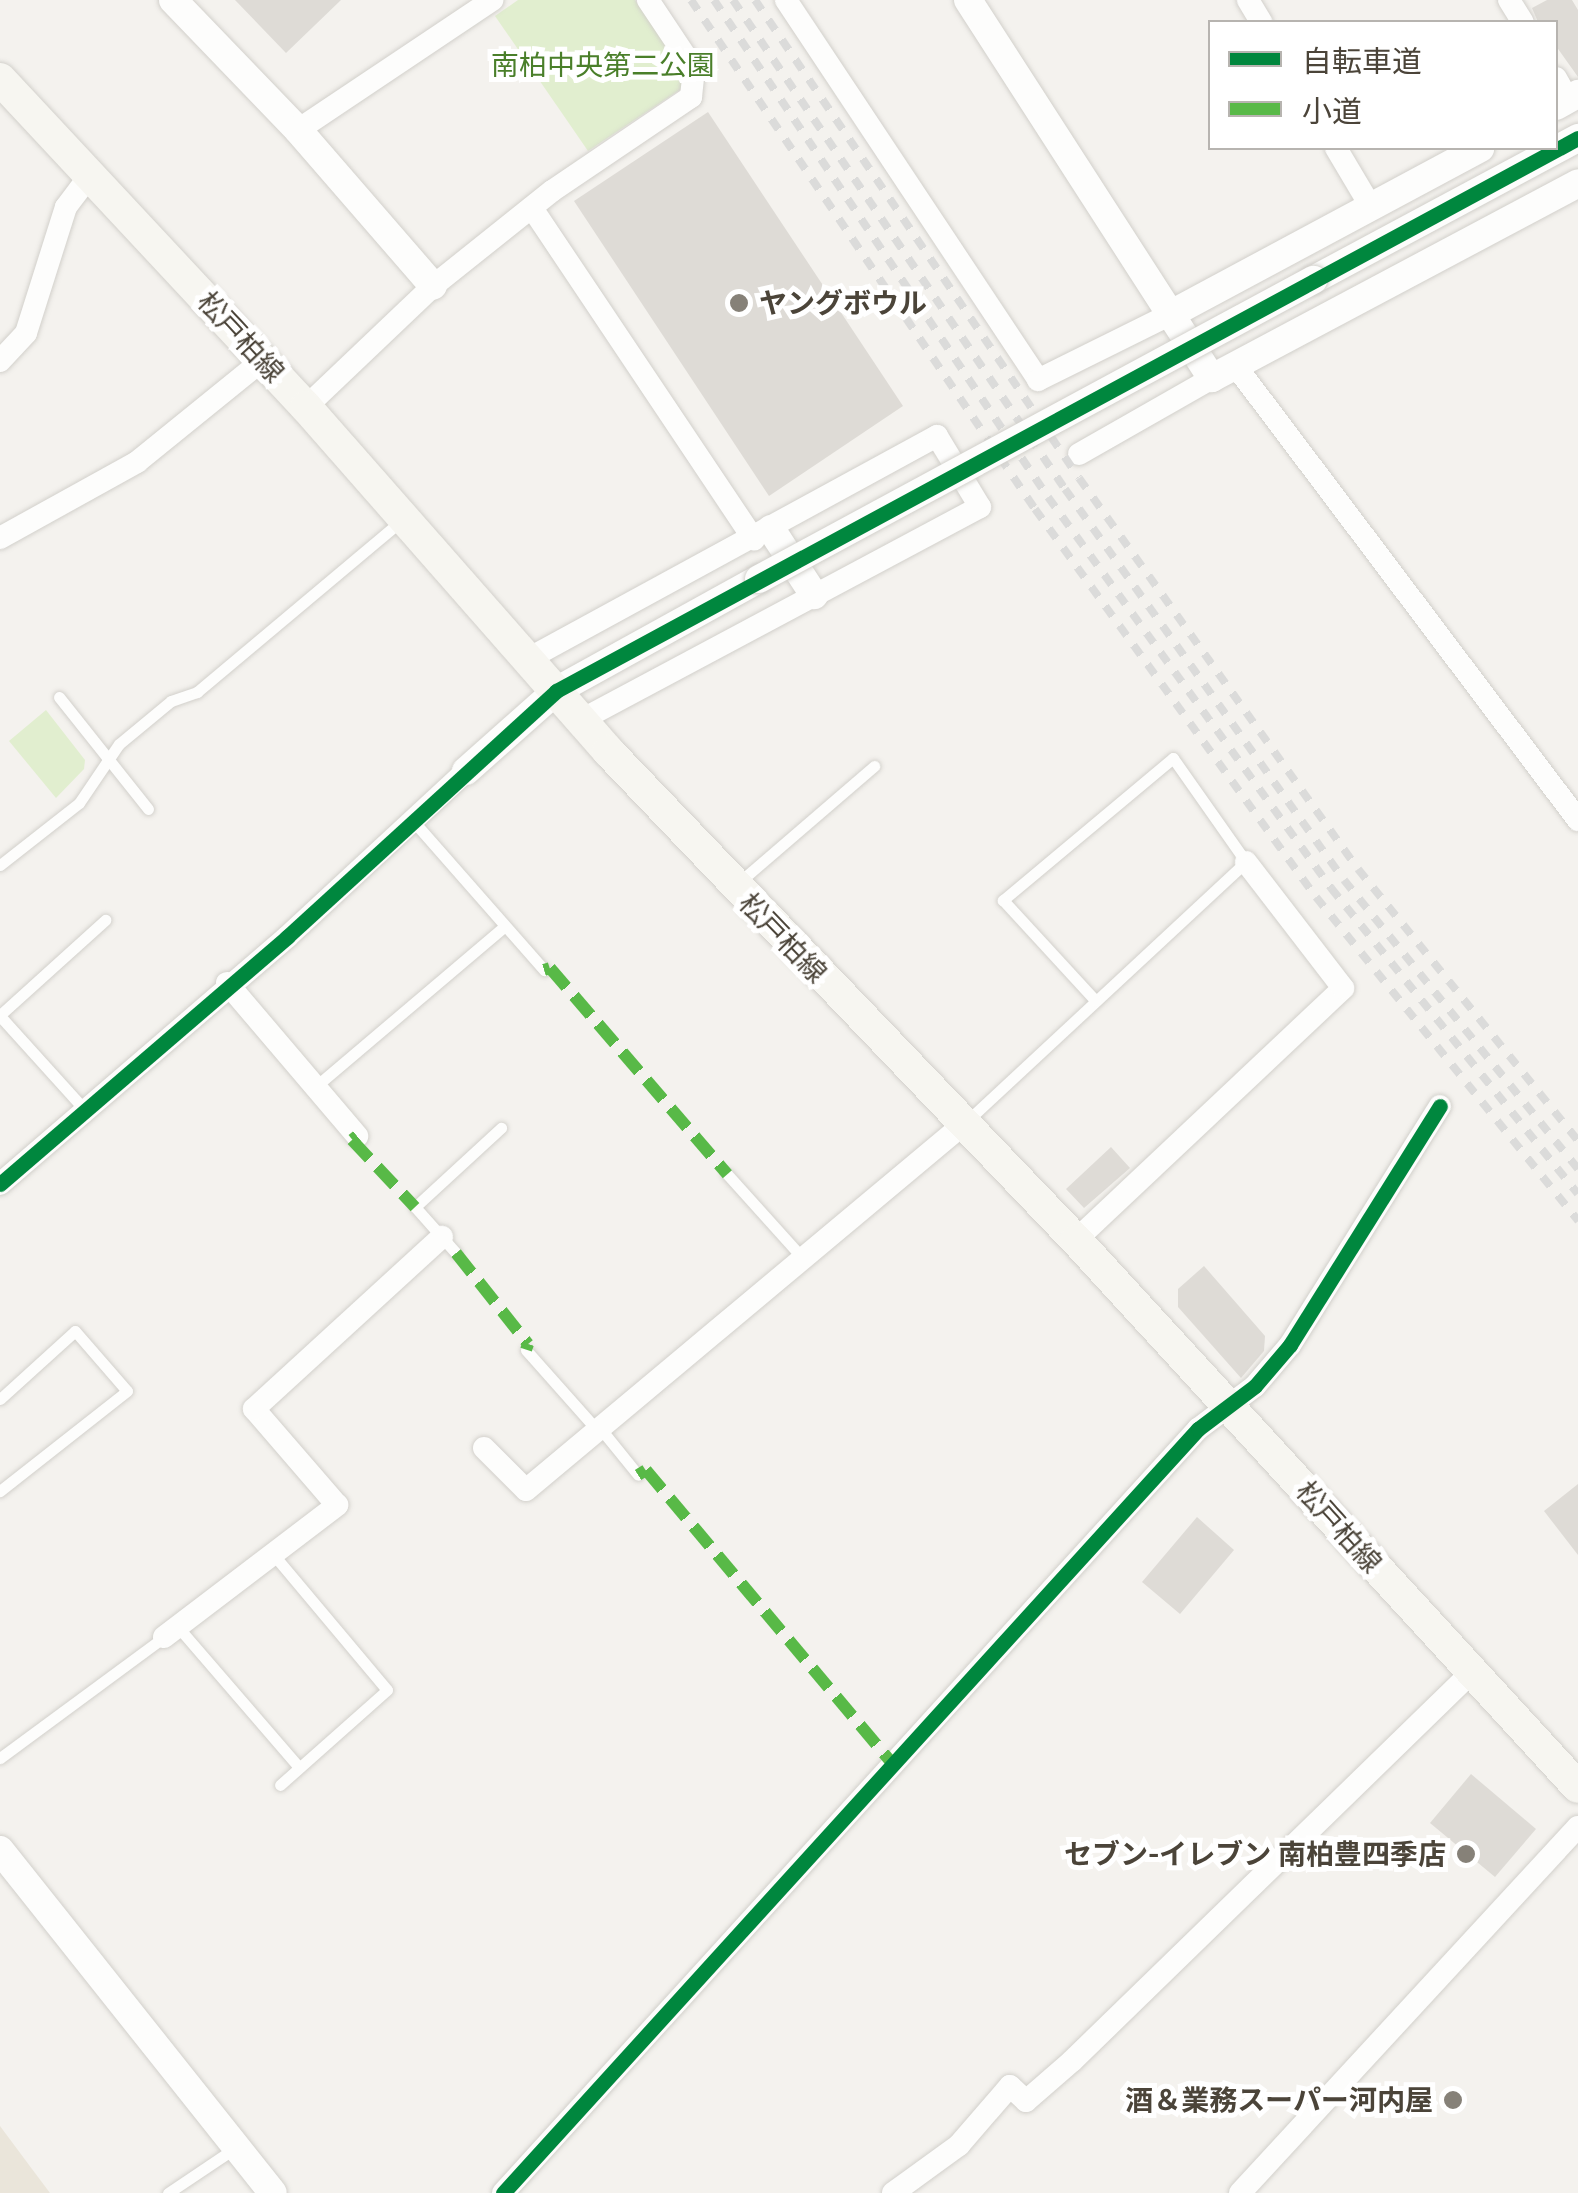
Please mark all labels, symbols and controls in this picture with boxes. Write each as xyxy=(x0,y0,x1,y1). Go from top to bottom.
legend xyxy=(1208,20,1558,150)
text: 自転車道 xyxy=(1302,43,1422,80)
park label: 南柏中央第二公園 xyxy=(491,48,715,82)
text: 小道 xyxy=(1302,93,1362,130)
street label: 松戸柏線 xyxy=(191,285,291,389)
place label: ヤングボウル xyxy=(759,286,927,320)
marker: ヤングボウル xyxy=(728,292,750,314)
street label: 松戸柏線 xyxy=(732,886,834,990)
street label: 松戸柏線 xyxy=(1289,1474,1389,1580)
place label: セブン-イレブン 南柏豊四季店 xyxy=(1064,1837,1446,1871)
marker: セブン-イレブン 南柏豊四季店 xyxy=(1455,1843,1477,1865)
place label: 酒＆業務スーパー河内屋 xyxy=(1125,2083,1433,2117)
marker: 酒＆業務スーパー河内屋 xyxy=(1442,2089,1464,2111)

